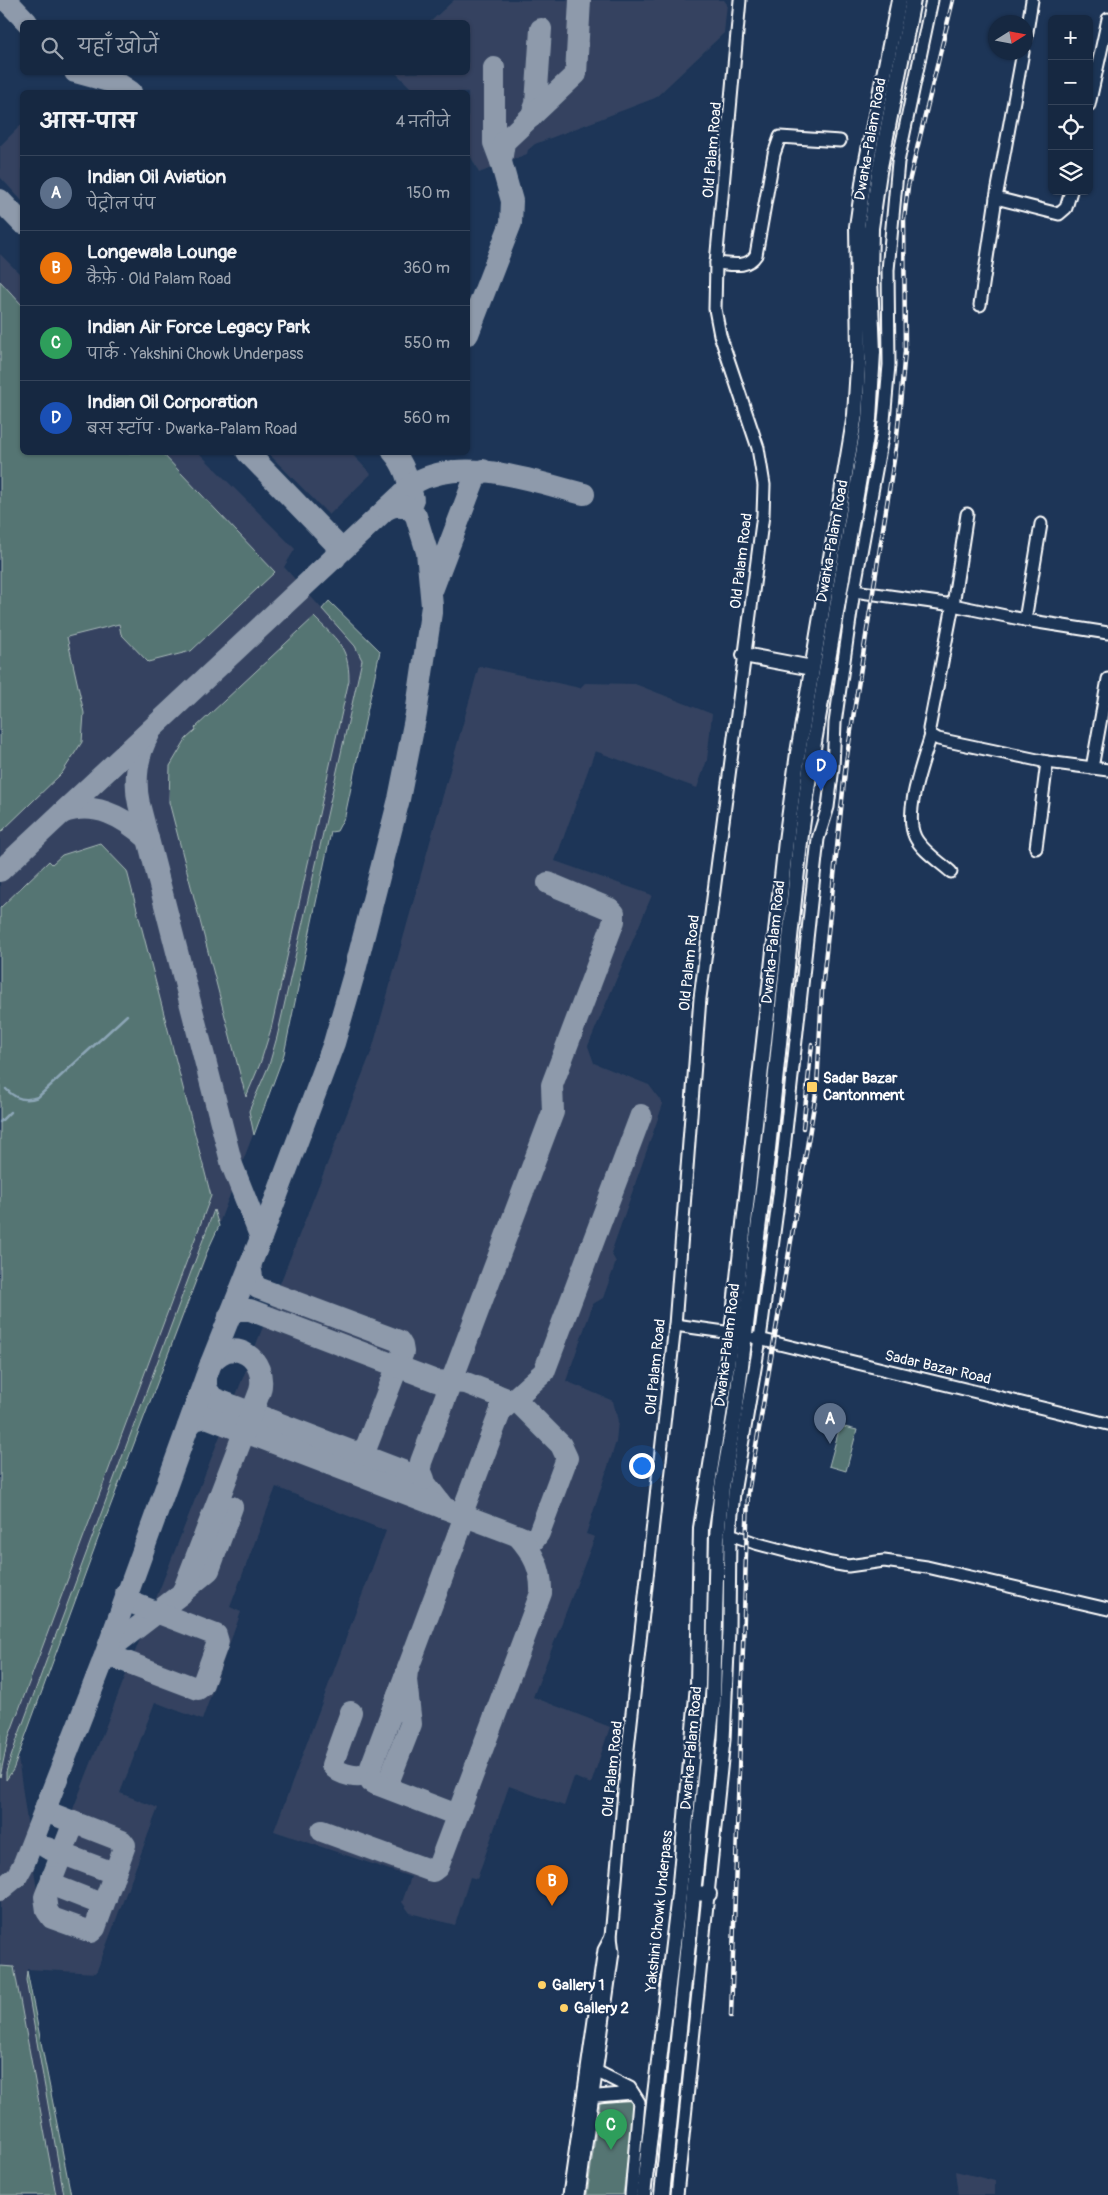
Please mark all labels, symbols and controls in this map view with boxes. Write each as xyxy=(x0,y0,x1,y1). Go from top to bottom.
north arrow xyxy=(988,15,1033,60)
map controls xyxy=(1048,15,1093,195)
button: + xyxy=(1048,15,1093,60)
search box xyxy=(20,20,470,75)
icon: search xyxy=(38,34,66,62)
text: यहाँ खोजें xyxy=(78,35,159,59)
button: − xyxy=(1048,60,1093,105)
street label: Dwarka-Palam Road xyxy=(850,76,891,202)
street label: Old Palam Road xyxy=(699,101,726,199)
button: locate xyxy=(1048,105,1093,150)
text: आस-पास xyxy=(40,108,136,135)
text: 4 नतीजे xyxy=(396,112,450,132)
button: layers xyxy=(1048,150,1093,195)
text: Indian Oil Aviation xyxy=(87,165,226,189)
text: A xyxy=(51,183,61,203)
text: 150 m xyxy=(406,183,450,203)
text: पेट्रोल पंप xyxy=(87,194,155,214)
text: Longewala Lounge xyxy=(87,240,237,264)
text: B xyxy=(51,258,61,278)
text: 360 m xyxy=(403,258,450,278)
text: कैफ़े · Old Palam Road xyxy=(87,269,231,289)
text: Indian Air Force Legacy Park xyxy=(87,315,310,339)
text: C xyxy=(51,333,61,353)
text: 550 m xyxy=(404,333,450,353)
text: पार्क · Yakshini Chowk Underpass xyxy=(87,344,304,364)
text: Indian Oil Corporation xyxy=(87,390,258,414)
text: D xyxy=(51,408,61,428)
text: 560 m xyxy=(403,408,450,428)
text: बस स्टॉप · Dwarka-Palam Road xyxy=(87,419,297,439)
street label: Dwarka-Palam Road xyxy=(812,478,853,604)
street label: Old Palam Road xyxy=(726,512,757,610)
pin: D xyxy=(805,750,837,791)
street label: Dwarka-Palam Road xyxy=(758,879,789,1005)
street label: Old Palam Road xyxy=(675,914,704,1012)
place label: Sadar Bazar Cantonment xyxy=(823,1069,905,1105)
marker: Sadar Bazar Cantonment xyxy=(805,1080,819,1094)
street label: Dwarka-Palam Road xyxy=(711,1282,744,1408)
street label: Old Palam Road xyxy=(641,1318,670,1416)
street label: Sadar Bazar Road xyxy=(883,1346,993,1389)
pin: A xyxy=(814,1403,846,1444)
your location xyxy=(629,1453,655,1479)
street label: Dwarka-Palam Road xyxy=(677,1685,706,1811)
street label: Old Palam Road xyxy=(598,1720,627,1818)
street label: Yakshini Chowk Underpass xyxy=(641,1829,677,1994)
pin: B xyxy=(536,1865,568,1906)
place label: Gallery 1 xyxy=(552,1976,604,1995)
marker: Gallery 1 xyxy=(536,1979,548,1991)
place label: Gallery 2 xyxy=(574,1999,629,2018)
marker: Gallery 2 xyxy=(558,2002,570,2014)
pin: C xyxy=(595,2109,627,2150)

